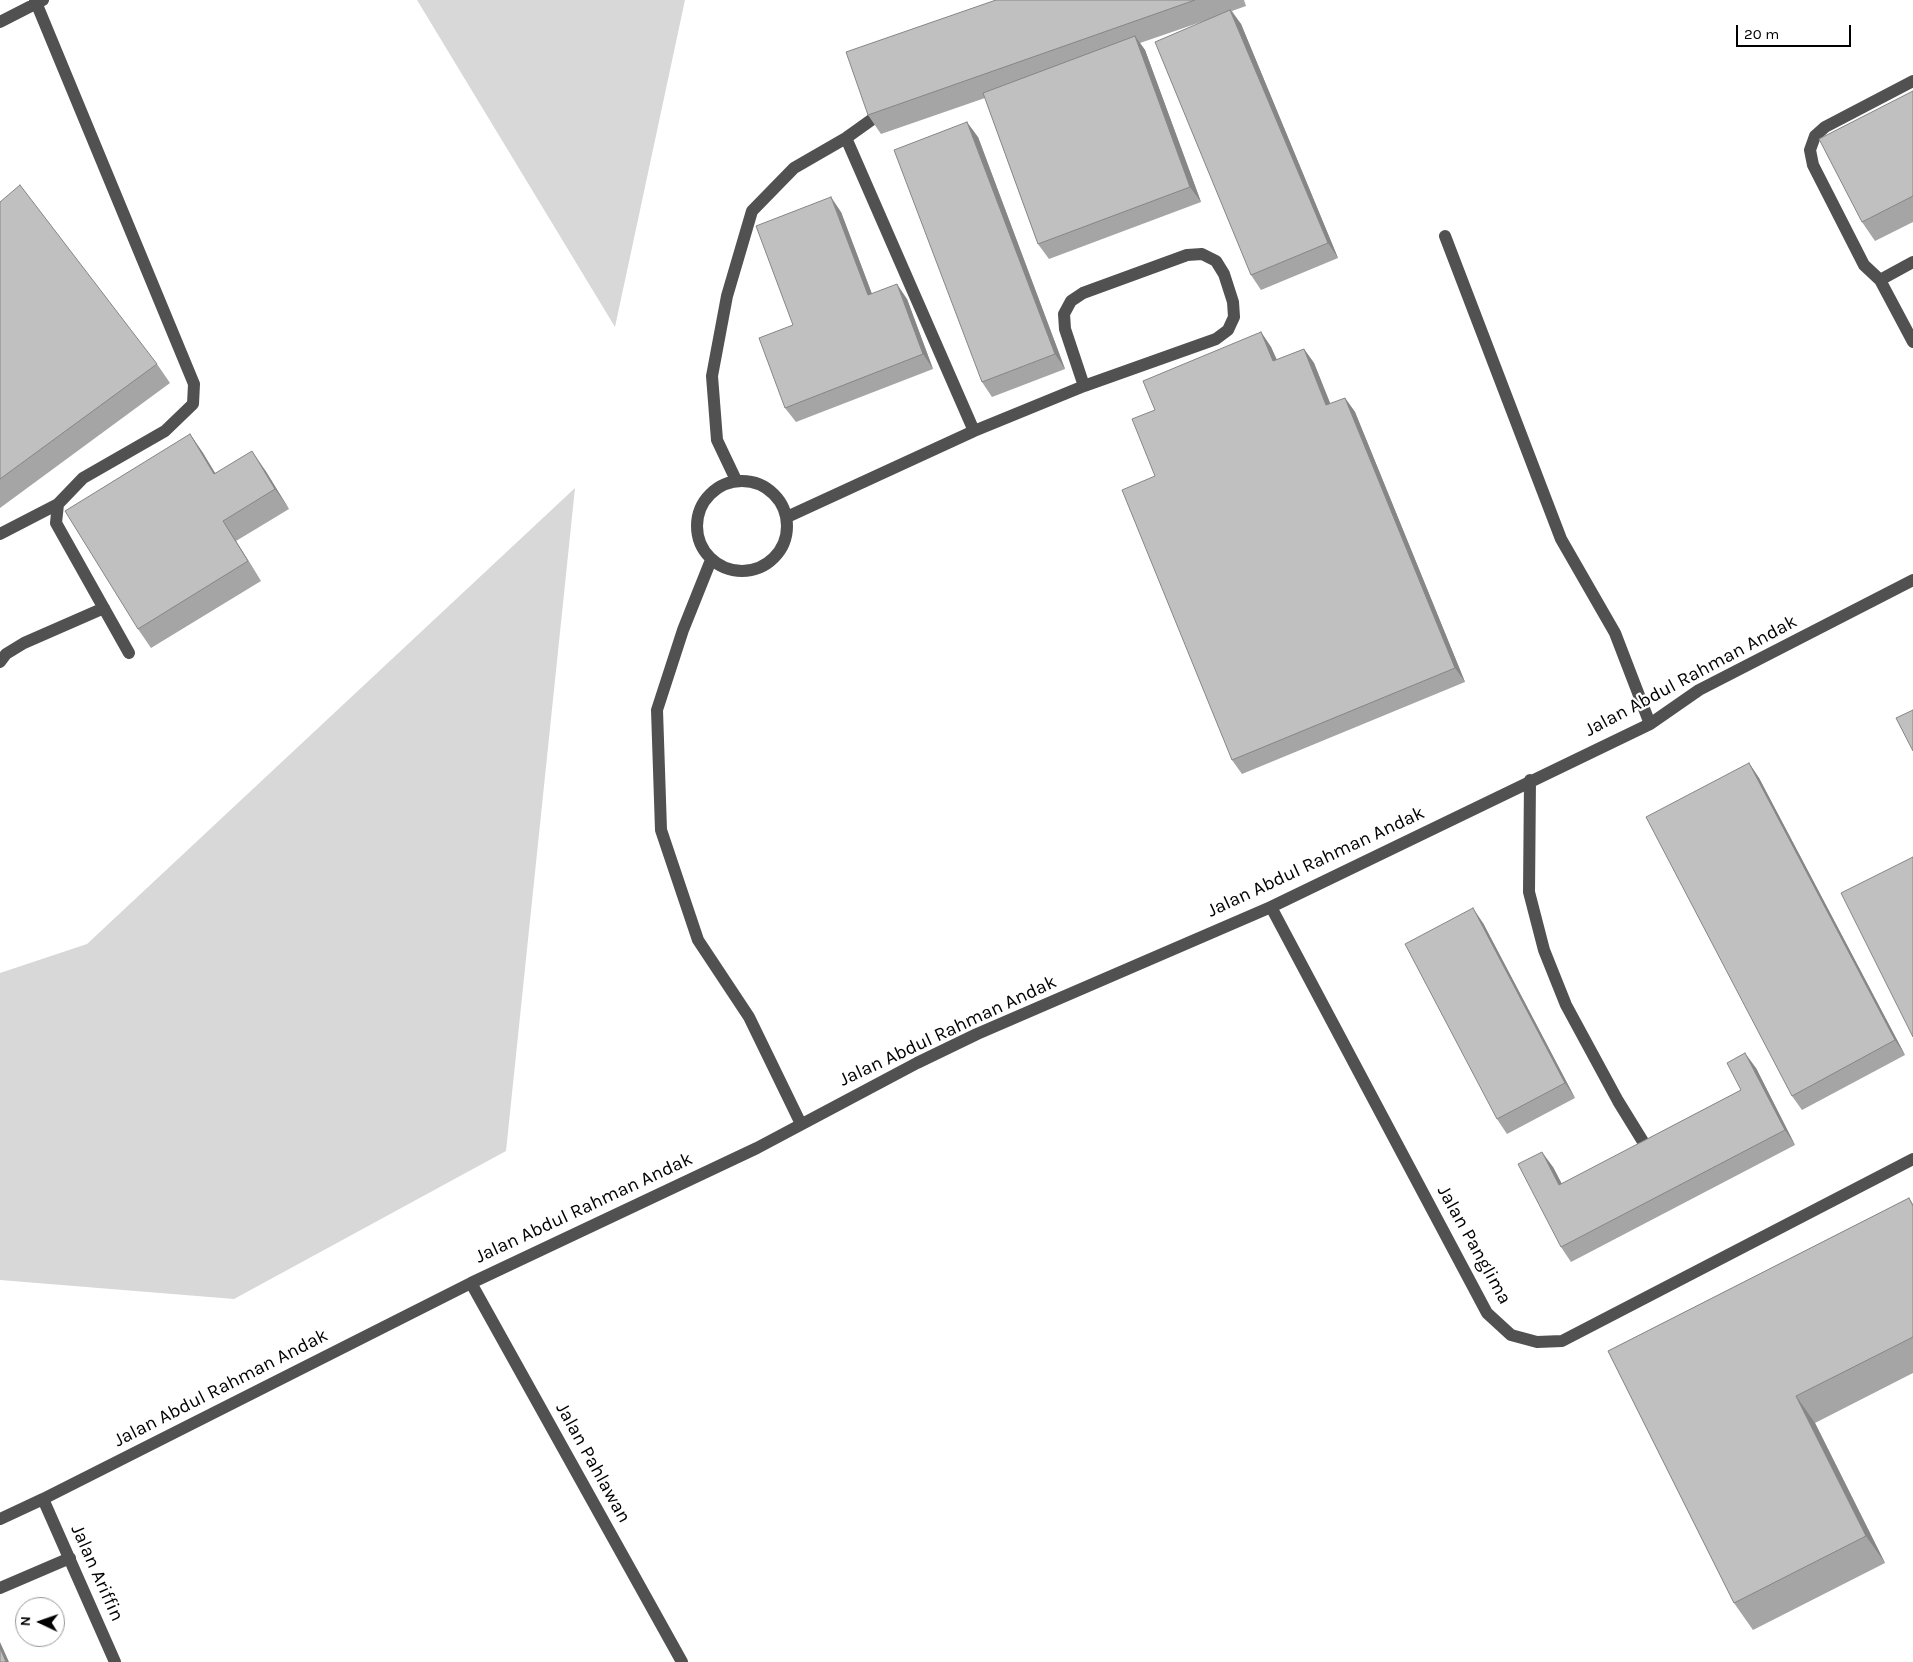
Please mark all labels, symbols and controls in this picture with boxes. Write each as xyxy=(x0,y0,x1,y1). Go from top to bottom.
scale bar xyxy=(1738,15,1853,47)
text: 20 m xyxy=(1744,25,1779,43)
street label: Jalan Abdul Rahman Andak xyxy=(1581,610,1801,742)
street label: Jalan Abdul Rahman Andak xyxy=(1204,802,1428,922)
street label: Jalan Abdul Rahman Andak xyxy=(836,971,1060,1091)
street label: Jalan Abdul Rahman Andak xyxy=(472,1148,696,1268)
street label: Jalan Panglima xyxy=(1432,1182,1516,1308)
street label: Jalan Abdul Rahman Andak xyxy=(110,1324,332,1452)
street label: Jalan Pahlawan xyxy=(551,1399,635,1527)
street label: Jalan Ariffin xyxy=(66,1521,128,1625)
north arrow xyxy=(15,1597,65,1647)
text: N xyxy=(17,1616,34,1627)

